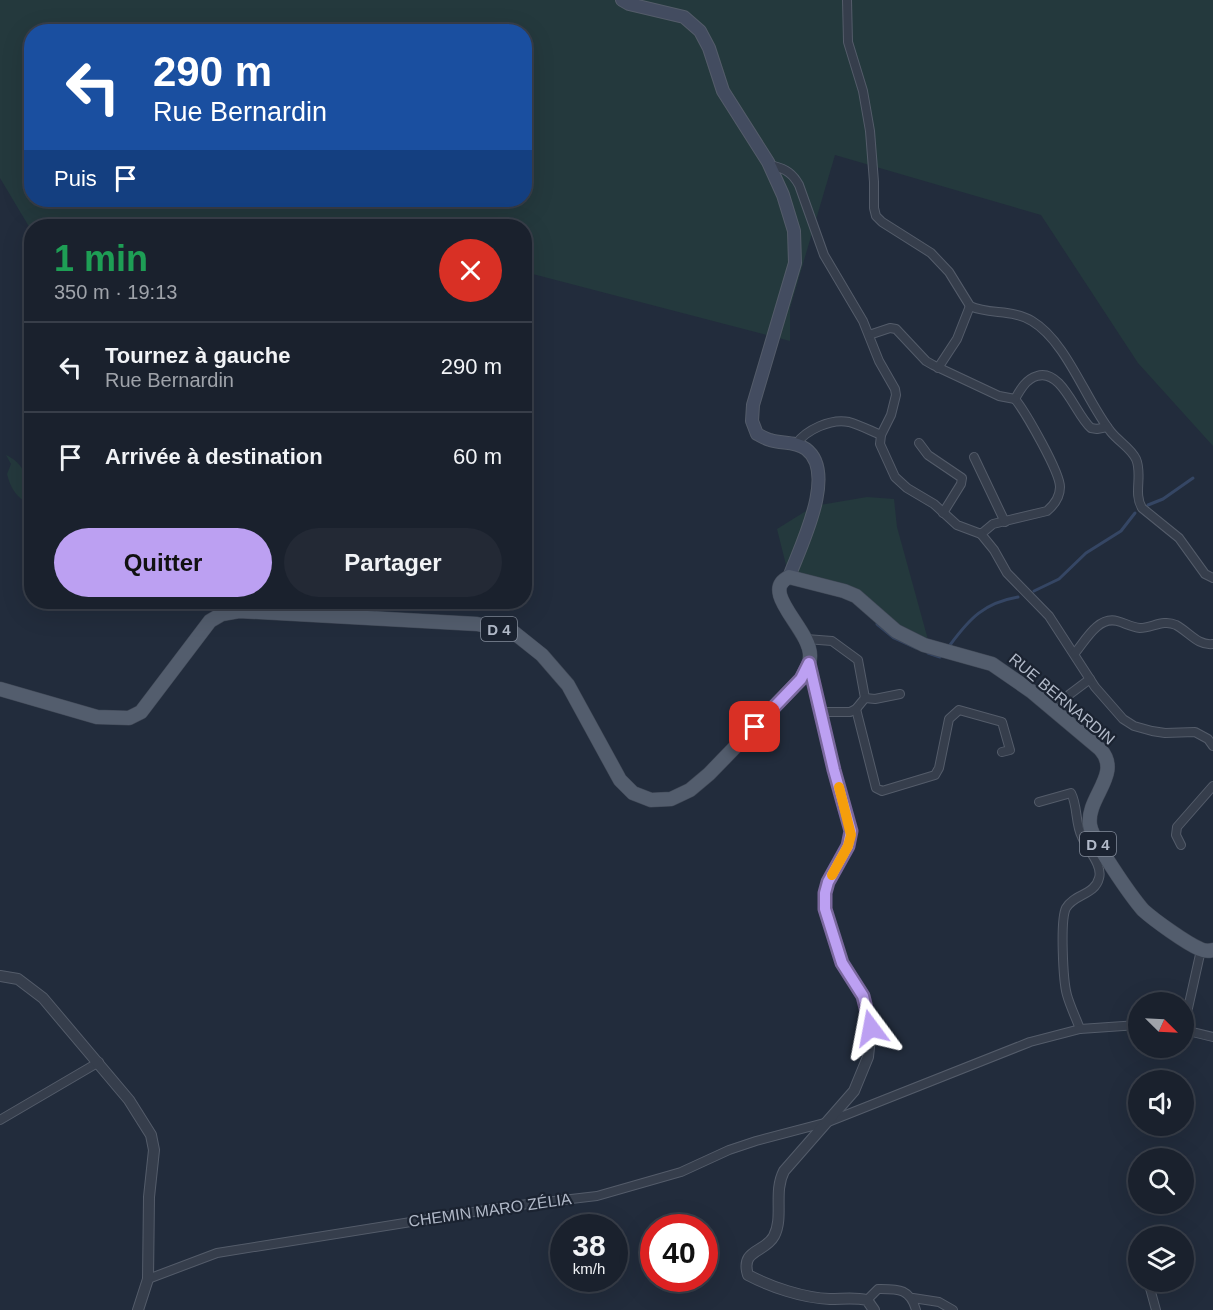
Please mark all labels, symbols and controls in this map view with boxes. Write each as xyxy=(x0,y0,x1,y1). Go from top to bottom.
icon: left xyxy=(54,48,132,126)
text: 290 m xyxy=(153,48,272,95)
text: Rue Bernardin xyxy=(153,97,327,127)
icon: arrive xyxy=(109,162,142,195)
text: Puis xyxy=(54,166,97,191)
text: 1 min xyxy=(54,238,148,279)
button: close xyxy=(439,239,502,302)
text: 350 m · 19:13 xyxy=(54,281,177,303)
text: Tournez à gauche xyxy=(105,343,290,368)
icon: left xyxy=(54,351,87,384)
text: 290 m xyxy=(441,354,502,379)
text: Rue Bernardin xyxy=(105,369,234,391)
icon: arrive xyxy=(54,441,87,474)
text: Arrivée à destination xyxy=(105,444,323,469)
text: 60 m xyxy=(453,444,502,469)
button: Quitter xyxy=(54,528,272,597)
button: Partager xyxy=(284,528,502,597)
road number: D 4 xyxy=(481,617,517,641)
street label: RUE BERNARDIN xyxy=(1006,650,1118,748)
pin xyxy=(729,701,780,752)
icon: arrive xyxy=(738,710,771,743)
road number: D 4 xyxy=(1080,832,1116,856)
north arrow xyxy=(1128,992,1194,1058)
map controls xyxy=(1128,992,1194,1292)
position arrow xyxy=(839,996,903,1060)
button: sound xyxy=(1128,1070,1194,1136)
button: search xyxy=(1128,1148,1194,1214)
street label: CHEMIN MARO ZÉLIA xyxy=(407,1189,573,1230)
speed limit sign: 40 xyxy=(640,1214,718,1292)
button: layers xyxy=(1128,1226,1194,1292)
text: 38 xyxy=(572,1229,606,1262)
text: km/h xyxy=(573,1260,605,1277)

